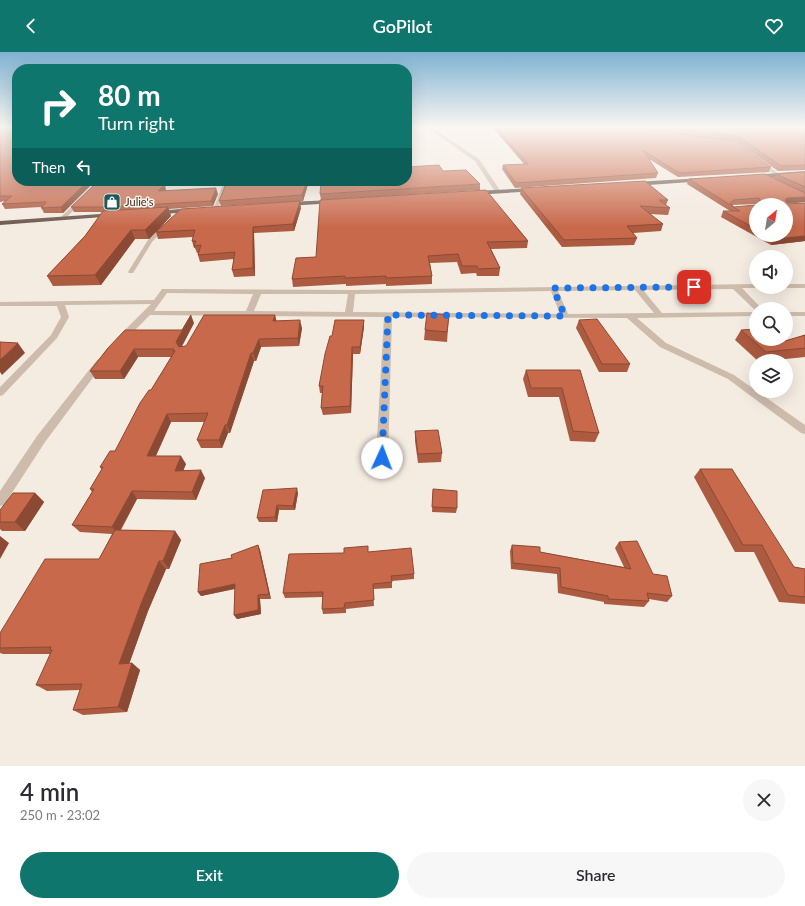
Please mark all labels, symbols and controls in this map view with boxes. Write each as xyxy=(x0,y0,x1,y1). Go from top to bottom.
icon: back xyxy=(20,15,42,37)
text: GoPilot xyxy=(373,15,432,37)
icon: heart xyxy=(763,15,785,37)
text: 80 m xyxy=(98,78,161,112)
icon: right xyxy=(32,80,84,132)
text: Turn right xyxy=(98,112,175,134)
icon: left xyxy=(73,156,95,178)
text: Then xyxy=(32,158,65,176)
shop icon: Julie's xyxy=(102,192,122,212)
place label: Julie's xyxy=(125,195,154,208)
north arrow xyxy=(749,198,793,242)
map controls xyxy=(749,198,793,398)
button: sound xyxy=(749,250,793,294)
pin xyxy=(677,270,711,304)
icon: arrive xyxy=(683,276,705,298)
button: search xyxy=(749,302,793,346)
button: layers xyxy=(749,354,793,398)
position arrow xyxy=(361,437,403,479)
text: 4 min xyxy=(20,777,79,806)
button: close xyxy=(743,779,785,821)
text: 250 m · 23:02 xyxy=(20,807,100,823)
button: Exit xyxy=(20,852,399,898)
button: Share xyxy=(407,852,785,898)

